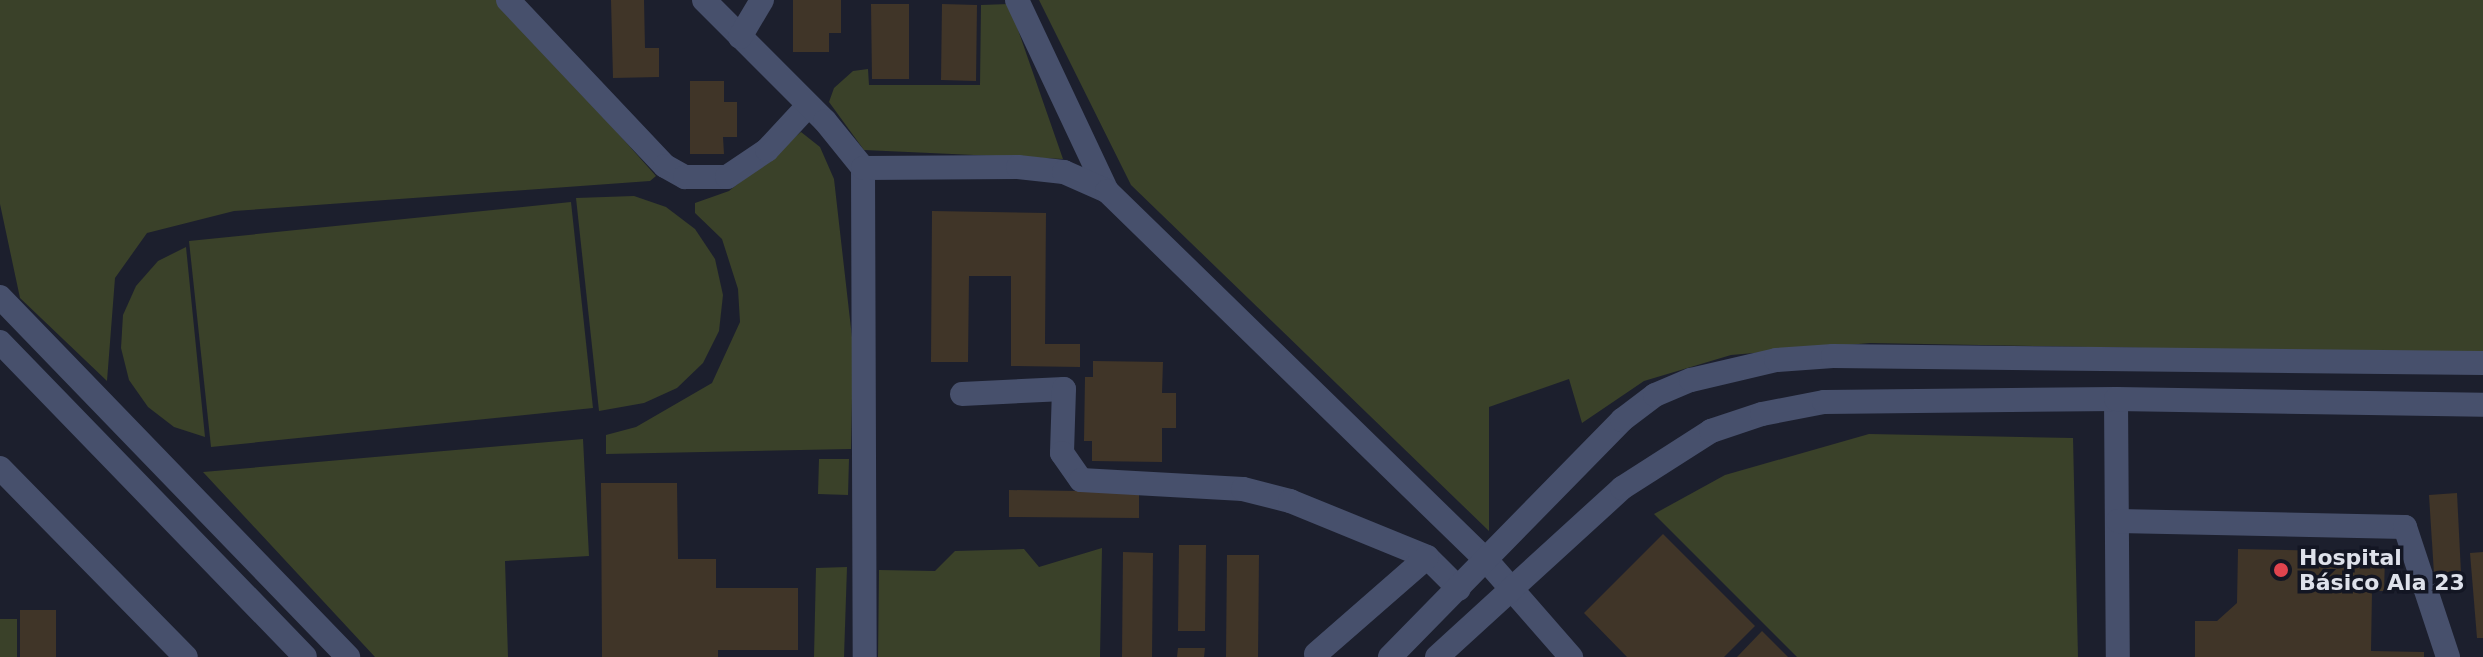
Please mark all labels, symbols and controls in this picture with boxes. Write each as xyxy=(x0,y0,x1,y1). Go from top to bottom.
place label: Hospital Básico Ala 23 xyxy=(2299,544,2465,596)
marker: Hospital Básico Ala 23 xyxy=(2270,559,2292,581)

